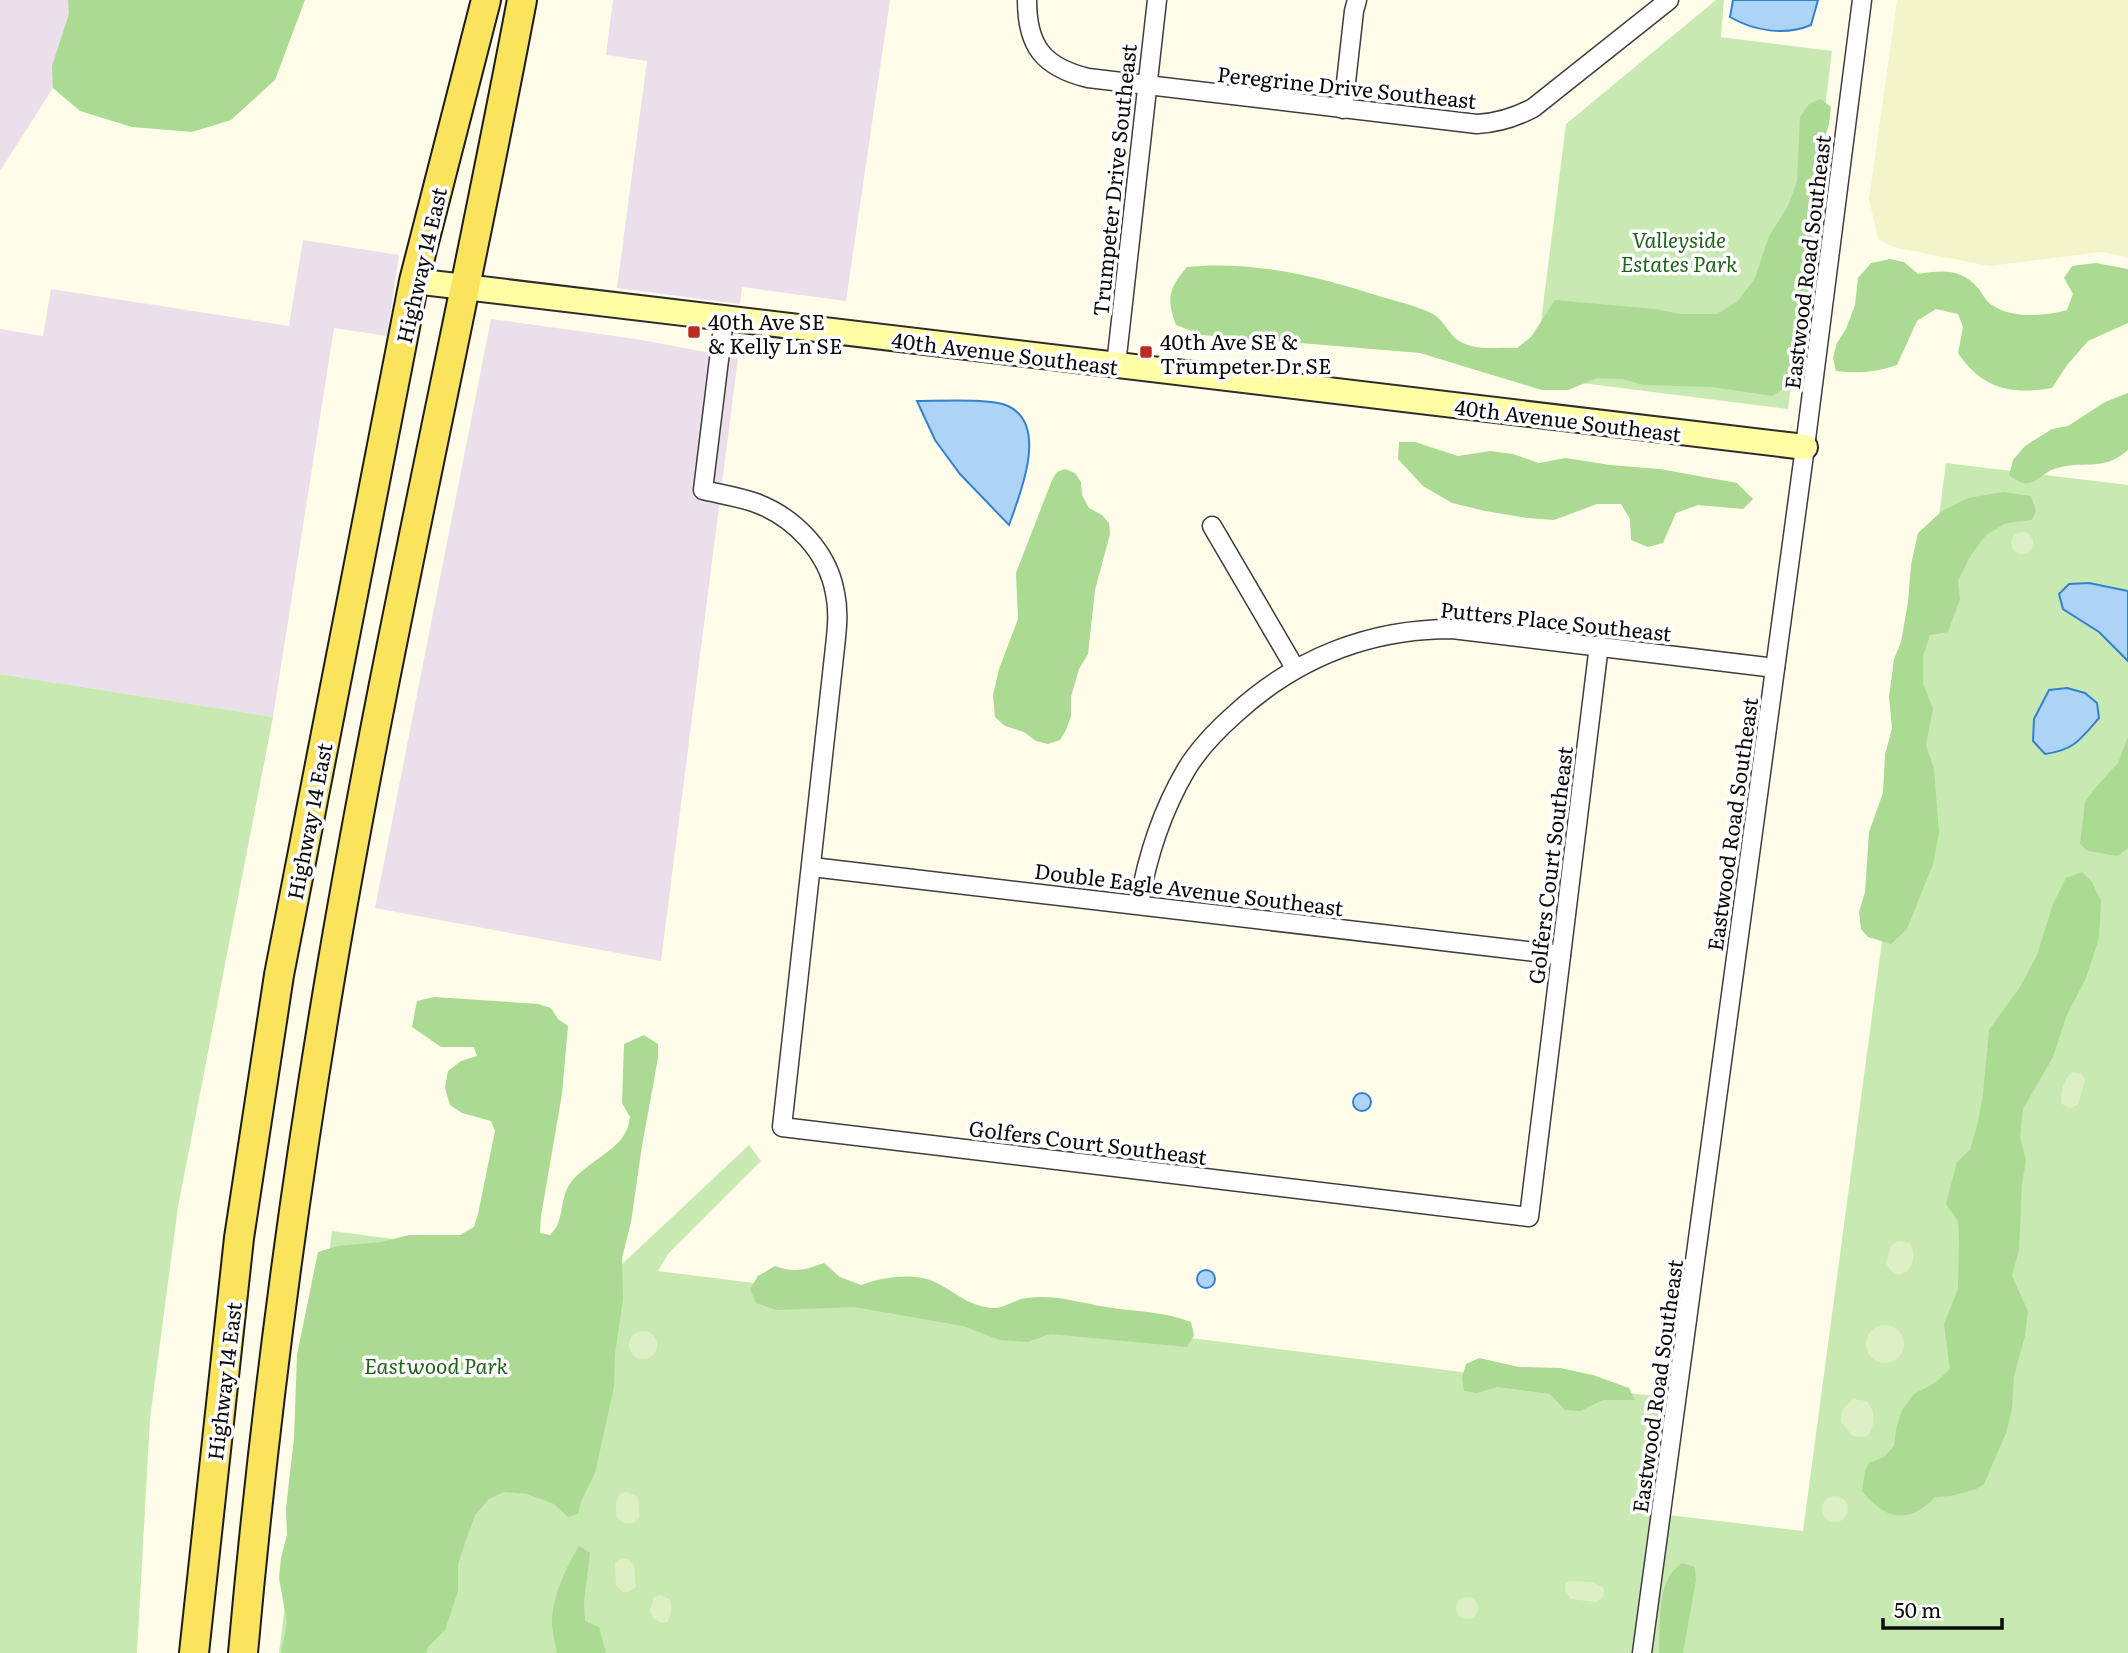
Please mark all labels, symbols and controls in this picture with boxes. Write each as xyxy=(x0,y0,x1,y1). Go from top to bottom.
street label: Trumpeter Drive Southeast xyxy=(1083,42,1143,318)
street label: Peregrine Drive Southeast xyxy=(1216,57,1479,115)
street label: Eastwood Road Southeast xyxy=(1775,133,1837,391)
street label: Highway 14 East xyxy=(387,183,453,346)
park label: Valleyside Estates Park xyxy=(1621,223,1738,278)
place label: 40th Ave SE & Kelly Ln SE xyxy=(708,305,842,360)
street label: 40th Avenue Southeast xyxy=(890,323,1120,381)
marker: 40th Ave SE & Kelly Ln SE xyxy=(686,324,702,340)
place label: 40th Ave SE & Trumpeter Dr SE xyxy=(1160,325,1331,380)
marker: 40th Ave SE & Trumpeter Dr SE xyxy=(1138,344,1154,360)
street label: 40th Avenue Southeast xyxy=(1453,390,1683,448)
street label: Putters Place Southeast xyxy=(1439,592,1674,648)
street label: Eastwood Road Southeast xyxy=(1698,695,1764,953)
street label: Highway 14 East xyxy=(278,739,339,902)
street label: Golfers Court Southeast xyxy=(1519,744,1579,986)
street label: Double Eagle Avenue Southeast xyxy=(1033,854,1346,922)
street label: Golfers Court Southeast xyxy=(967,1111,1209,1171)
street label: Eastwood Road Southeast xyxy=(1623,1257,1689,1515)
street label: Highway 14 East xyxy=(198,1300,248,1462)
park label: Eastwood Park xyxy=(364,1349,508,1380)
scale bar xyxy=(1883,1586,2002,1630)
text: 50 m xyxy=(1894,1593,1941,1624)

